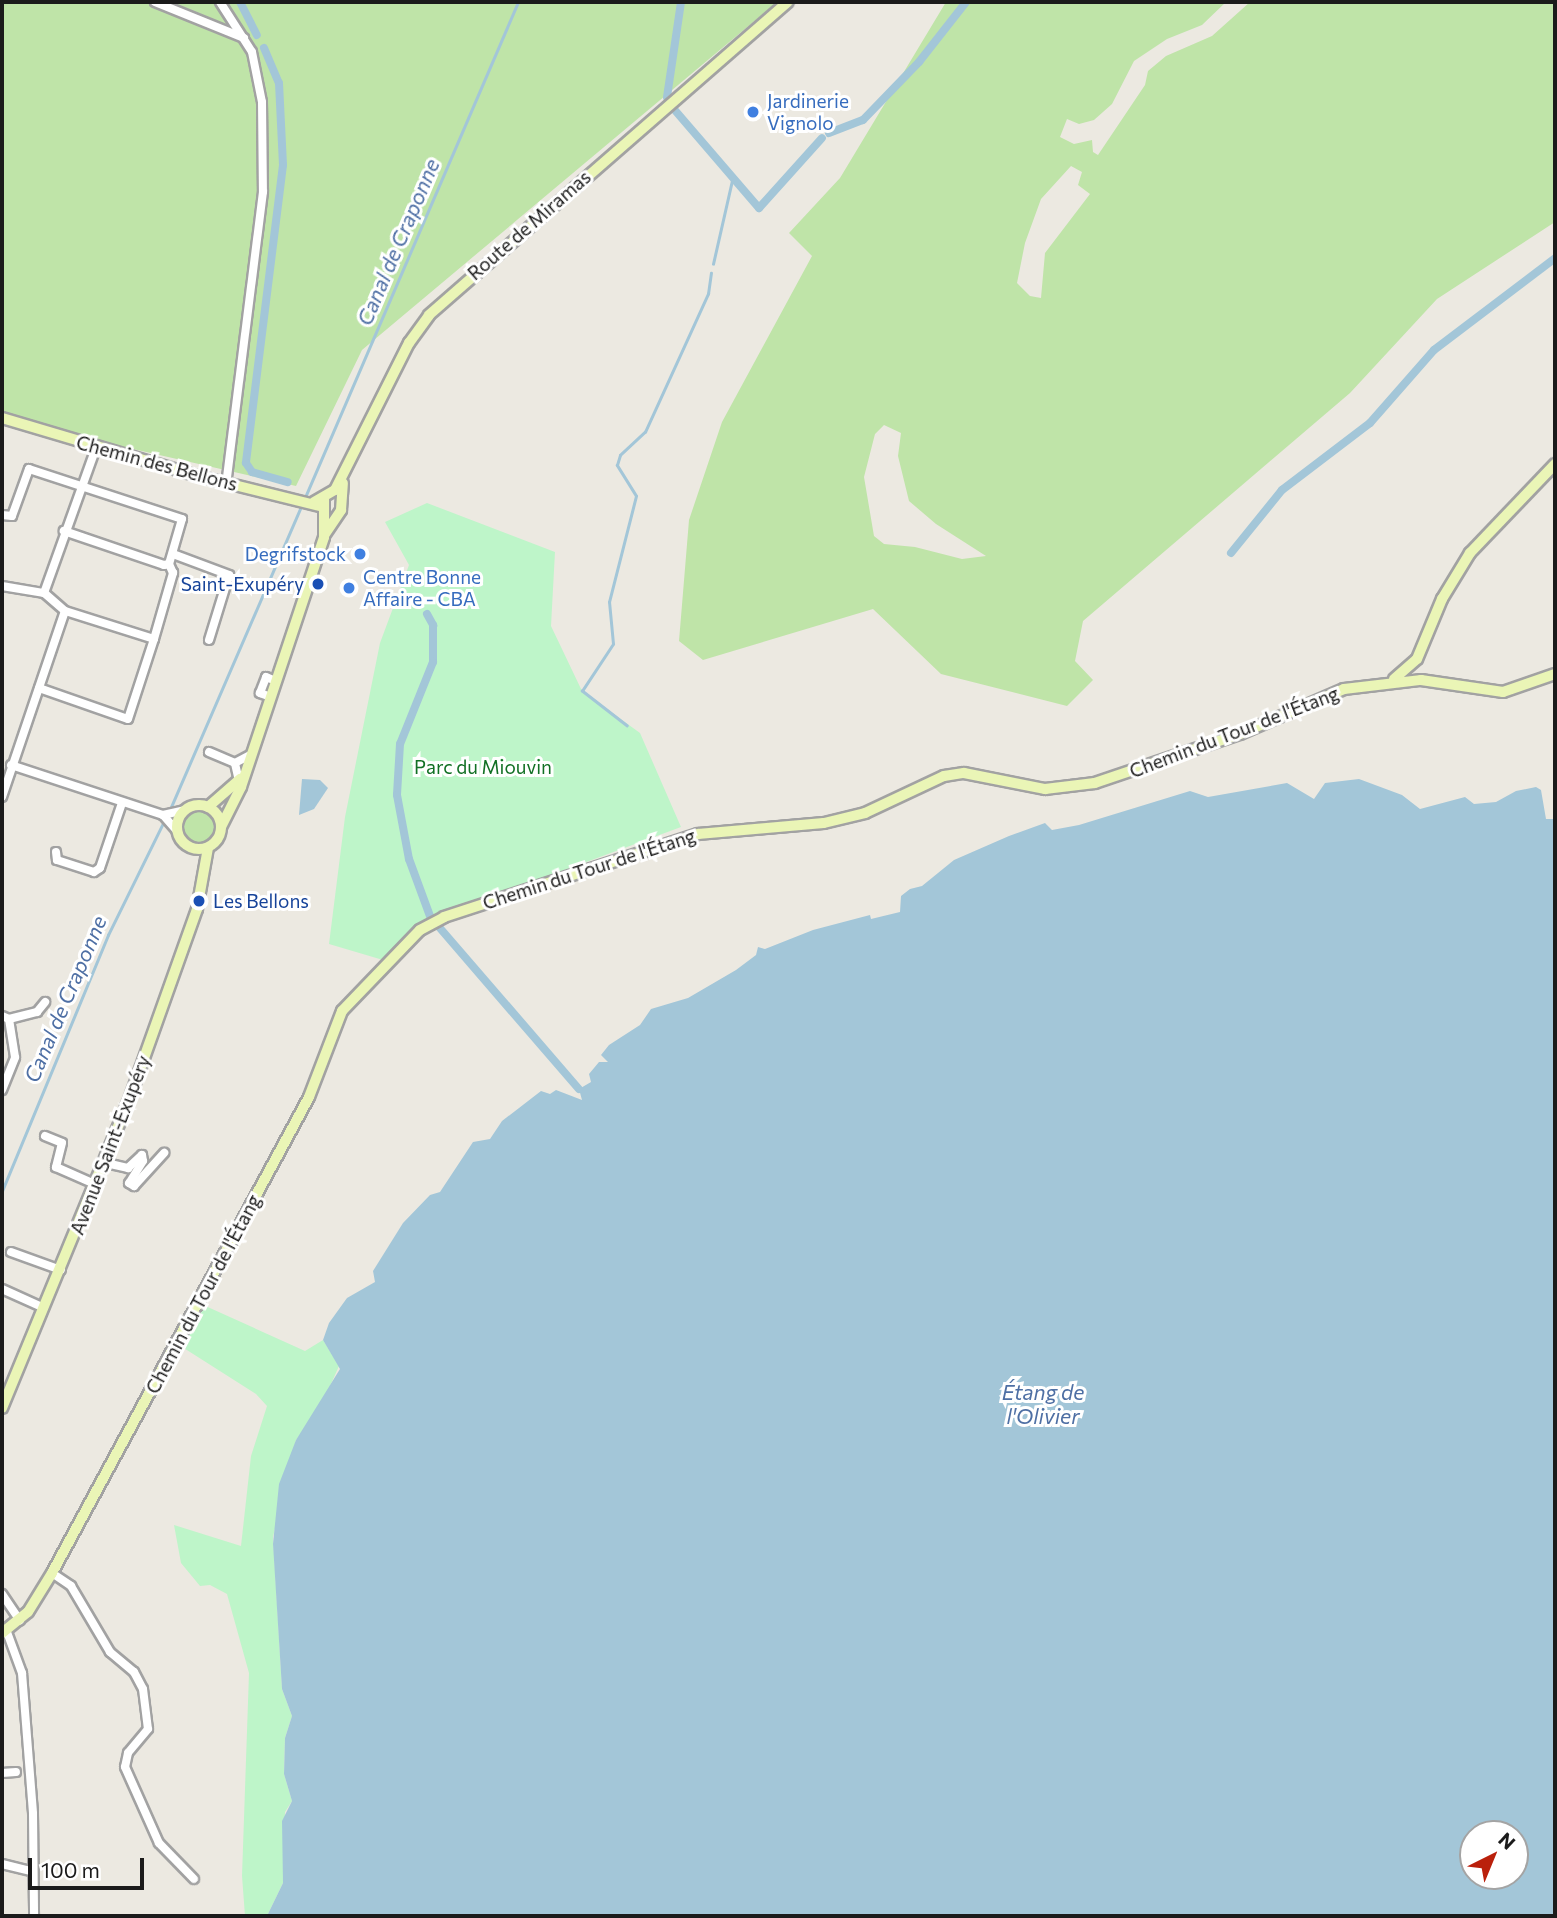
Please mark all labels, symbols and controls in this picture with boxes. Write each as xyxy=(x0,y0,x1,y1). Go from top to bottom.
place label: Jardinerie Vignolo xyxy=(767,90,849,134)
marker: Jardinerie Vignolo xyxy=(745,104,761,120)
water label: Canal de Craponne xyxy=(352,155,444,329)
street label: Route de Miramas xyxy=(463,165,595,285)
street label: Chemin des Bellons xyxy=(74,431,240,495)
place label: Degrifstock xyxy=(245,543,346,565)
marker: Degrifstock xyxy=(352,546,368,562)
place label: Centre Bonne Affaire - CBA xyxy=(363,566,481,610)
place label: Saint-Exupéry xyxy=(181,573,304,595)
marker: Saint-Exupéry xyxy=(310,576,326,592)
marker: Centre Bonne Affaire - CBA xyxy=(341,580,357,596)
street label: Chemin du Tour de l'Étang xyxy=(1126,682,1342,782)
park label: Parc du Miouvin xyxy=(414,756,552,778)
street label: Chemin du Tour de l'Étang xyxy=(480,824,698,914)
place label: Les Bellons xyxy=(213,890,309,912)
marker: Les Bellons xyxy=(191,893,207,909)
water label: Canal de Craponne xyxy=(19,912,111,1086)
street label: Avenue Saint-Exupéry xyxy=(65,1052,155,1238)
street label: Chemin du Tour de l'Étang xyxy=(141,1190,265,1398)
water label: Étang de l'Olivier xyxy=(1002,1379,1084,1429)
north arrow xyxy=(1459,1820,1529,1890)
text: N xyxy=(1494,1827,1520,1854)
scale bar xyxy=(32,1844,147,1888)
text: 100 m xyxy=(41,1857,100,1882)

